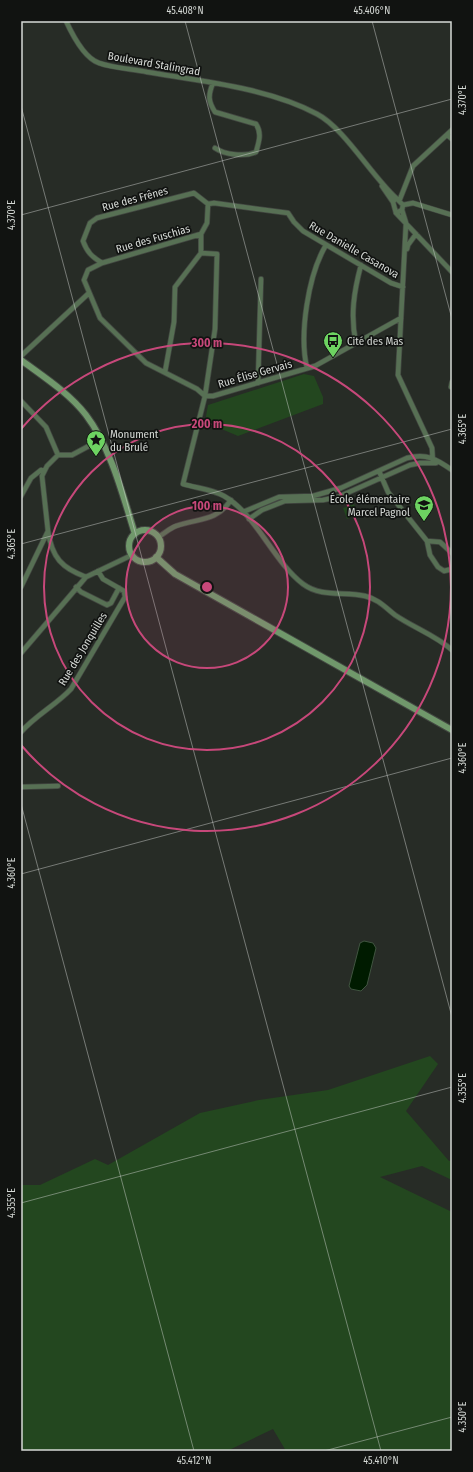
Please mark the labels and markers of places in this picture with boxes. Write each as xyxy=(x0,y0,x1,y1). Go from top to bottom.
bus stop icon: Cité des Mas xyxy=(322,330,344,358)
place label: Cité des Mas xyxy=(347,335,404,348)
place label: Monument du Brulé xyxy=(110,428,159,454)
place icon: Monument du Brulé xyxy=(85,429,107,457)
place label: École élémentaire Marcel Pagnol xyxy=(330,492,410,519)
school or university icon: École élémentaire Marcel Pagnol xyxy=(413,494,435,522)
centre of rings xyxy=(200,580,214,594)

